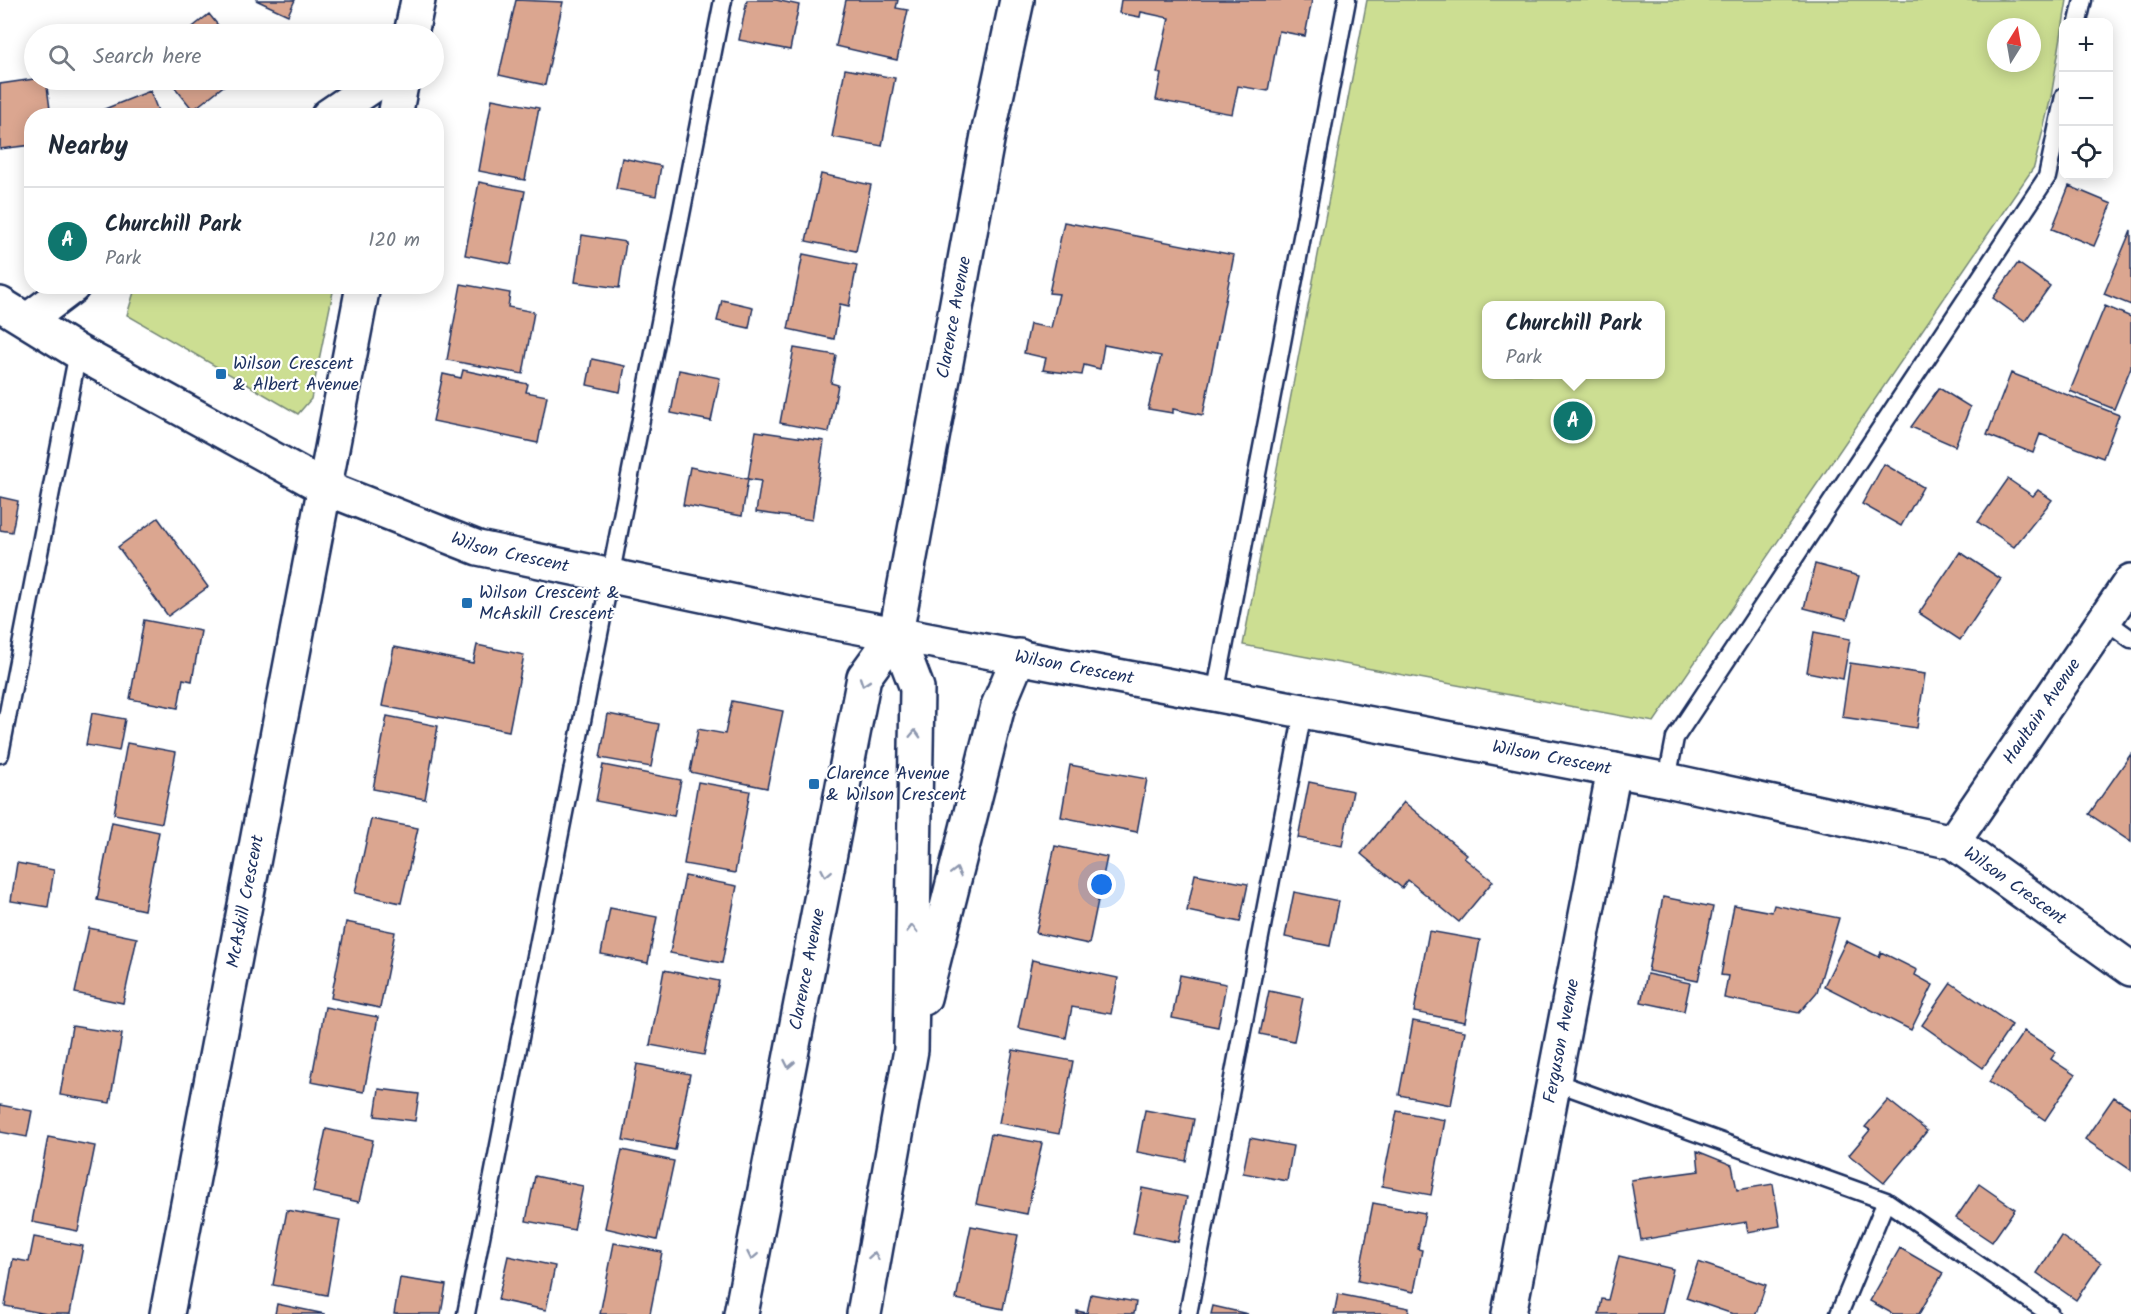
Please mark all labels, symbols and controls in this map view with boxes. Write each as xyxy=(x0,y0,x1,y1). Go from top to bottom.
north arrow xyxy=(1987,18,2041,72)
map controls xyxy=(2059,18,2113,180)
button: + xyxy=(2059,18,2113,72)
search box xyxy=(24,24,444,90)
text: Search here xyxy=(93,40,201,75)
icon: search xyxy=(45,41,78,74)
button: − xyxy=(2059,72,2113,126)
text: Nearby xyxy=(48,126,128,168)
button: locate xyxy=(2059,126,2113,180)
text: Churchill Park xyxy=(105,208,241,243)
text: A xyxy=(61,225,74,257)
text: 120 m xyxy=(368,225,420,257)
text: Park xyxy=(105,243,141,275)
street label: Clarence Avenue xyxy=(929,254,980,381)
popup xyxy=(1482,301,1665,379)
text: Churchill Park xyxy=(1506,307,1641,342)
text: Park xyxy=(1506,342,1542,374)
place label: Wilson Crescent & Albert Avenue xyxy=(233,350,359,400)
marker: Wilson Crescent & Albert Avenue xyxy=(214,367,228,381)
pin: A xyxy=(1554,398,1592,444)
street label: Wilson Crescent xyxy=(446,524,573,581)
place label: Wilson Crescent & McAskill Crescent xyxy=(479,579,619,629)
marker: Wilson Crescent & McAskill Crescent xyxy=(460,596,474,610)
street label: Wilson Crescent xyxy=(1012,642,1137,693)
street label: Haultain Avenue xyxy=(1995,652,2089,771)
one-way arrow xyxy=(859,676,871,687)
one-way arrow xyxy=(909,729,922,738)
street label: Wilson Crescent xyxy=(1490,733,1615,784)
place label: Clarence Avenue & Wilson Crescent xyxy=(826,760,968,810)
marker: Clarence Avenue & Wilson Crescent xyxy=(807,777,821,791)
street label: McAskill Crescent xyxy=(219,831,273,970)
street label: Wilson Crescent xyxy=(1957,839,2073,934)
one-way arrow xyxy=(820,867,833,877)
one-way arrow xyxy=(949,867,961,877)
your location xyxy=(1087,870,1116,899)
street label: Clarence Avenue xyxy=(782,906,834,1033)
one-way arrow xyxy=(906,924,918,933)
street label: Ferguson Avenue xyxy=(1535,976,1588,1106)
one-way arrow xyxy=(783,1059,796,1069)
one-way arrow xyxy=(746,1251,759,1261)
one-way arrow xyxy=(867,1252,880,1262)

